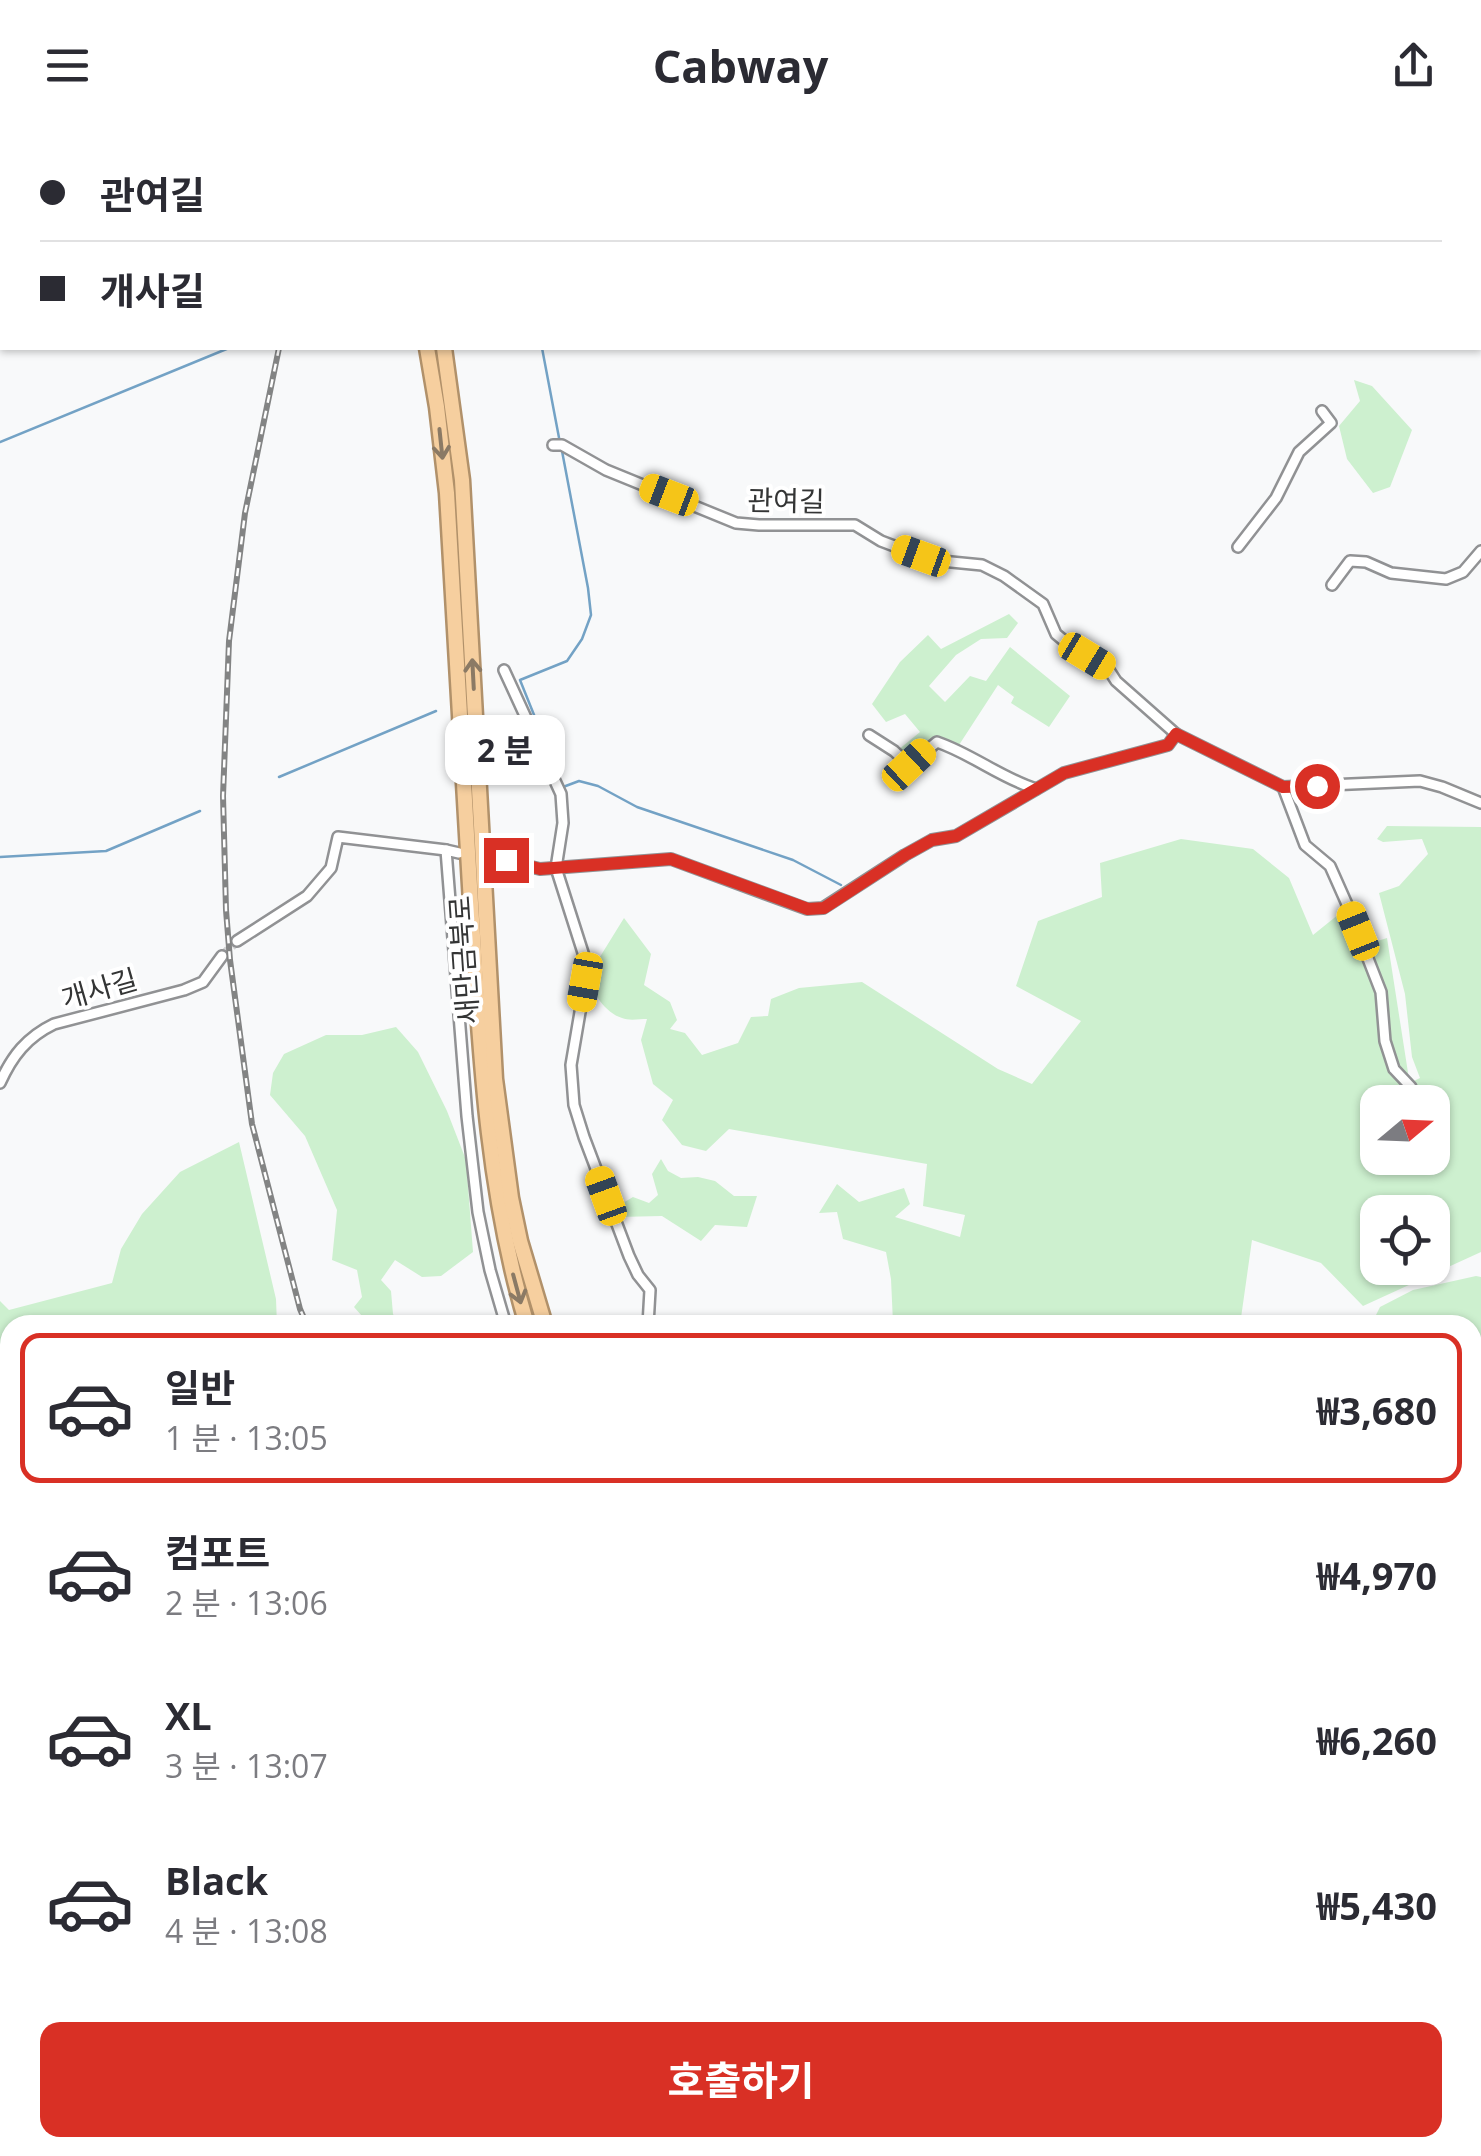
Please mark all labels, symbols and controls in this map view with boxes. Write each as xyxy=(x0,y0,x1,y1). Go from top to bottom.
text: Cabway xyxy=(653,35,828,96)
icon: menu xyxy=(40,38,95,93)
icon: share xyxy=(1386,38,1441,93)
text: 관여길 xyxy=(100,168,205,220)
text: 개사길 xyxy=(100,264,205,316)
one-way arrow xyxy=(432,427,451,460)
car xyxy=(636,470,702,520)
street label: 관여길 xyxy=(747,480,825,520)
car xyxy=(888,532,954,580)
car xyxy=(1054,628,1120,684)
one-way arrow xyxy=(463,658,482,690)
callout: 2 분 xyxy=(446,715,566,785)
text: 2 분 xyxy=(477,728,533,771)
car xyxy=(877,734,941,796)
route start xyxy=(1295,764,1340,809)
route end xyxy=(484,838,529,883)
street label: 새만금북로 xyxy=(440,894,486,1026)
car xyxy=(1333,898,1383,964)
car xyxy=(565,950,605,1014)
street label: 개사길 xyxy=(57,959,141,1017)
north arrow xyxy=(1360,1085,1450,1175)
map controls xyxy=(1360,1085,1450,1285)
car xyxy=(582,1163,630,1229)
button: locate xyxy=(1360,1195,1450,1285)
one-way arrow xyxy=(509,1273,528,1304)
text: 일반 xyxy=(165,1361,235,1413)
icon: car xyxy=(45,1363,135,1453)
text: ₩3,680 xyxy=(1317,1384,1437,1436)
text: 1 분 · 13:05 xyxy=(165,1416,328,1459)
text: 컴포트 xyxy=(165,1526,270,1578)
icon: car xyxy=(45,1528,135,1618)
text: ₩4,970 xyxy=(1317,1549,1437,1601)
text: 2 분 · 13:06 xyxy=(165,1581,328,1624)
text: XL xyxy=(165,1689,212,1741)
icon: car xyxy=(45,1693,135,1783)
text: ₩6,260 xyxy=(1317,1714,1437,1766)
text: 3 분 · 13:07 xyxy=(165,1744,328,1787)
text: Black xyxy=(165,1854,268,1906)
icon: car xyxy=(45,1858,135,1948)
text: ₩5,430 xyxy=(1317,1879,1437,1931)
text: 4 분 · 13:08 xyxy=(165,1909,328,1952)
button: 호출하기 xyxy=(40,2022,1442,2137)

